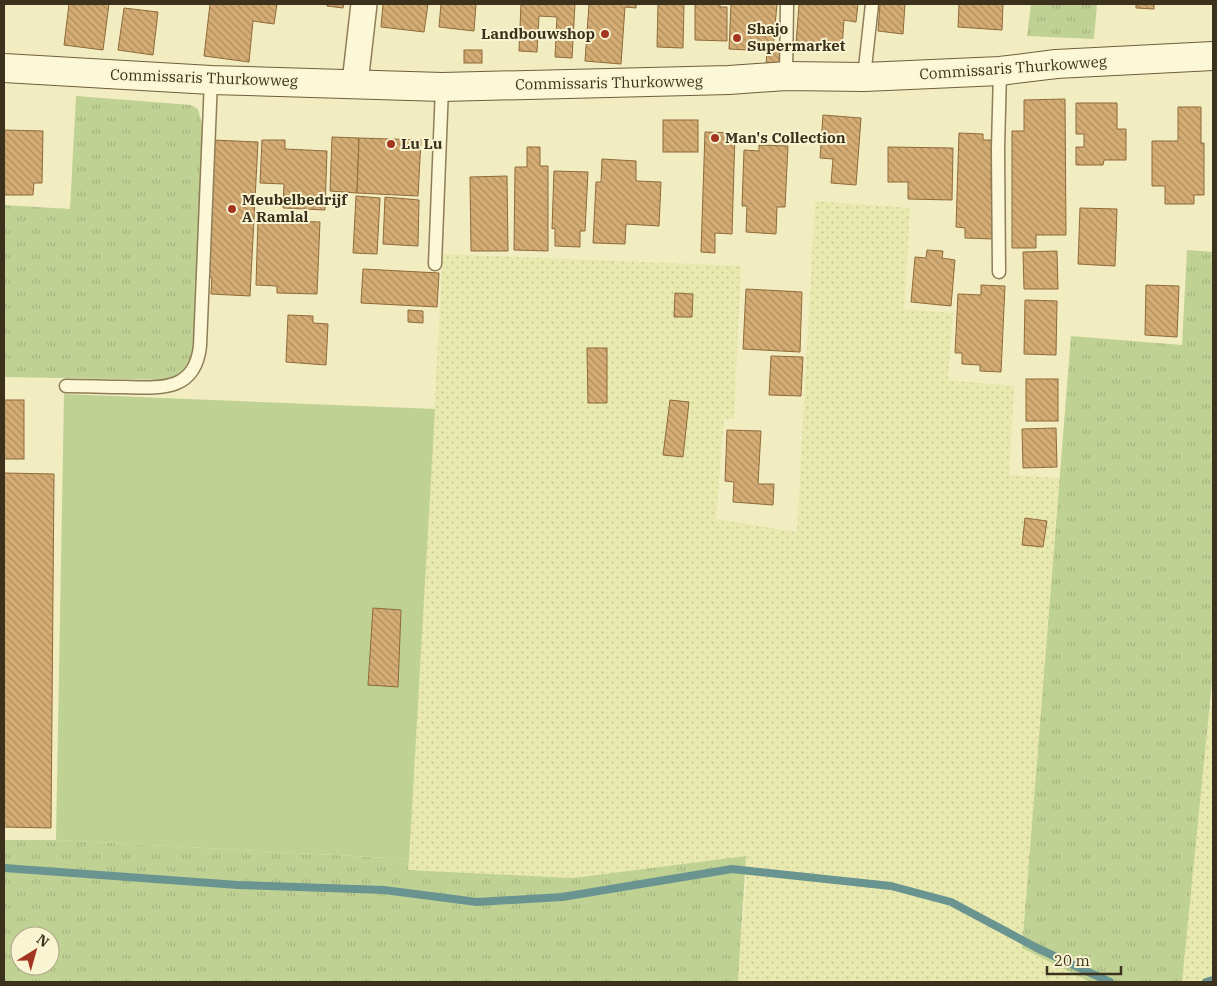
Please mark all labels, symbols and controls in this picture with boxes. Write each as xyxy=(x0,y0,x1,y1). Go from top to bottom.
place label: Shajo Supermarket xyxy=(747,19,846,55)
place label: Landbouwshop xyxy=(481,24,595,43)
marker: Landbouwshop xyxy=(599,28,611,40)
marker: Shajo Supermarket xyxy=(731,32,743,44)
street label: Commissaris Thurkowweg xyxy=(919,51,1107,84)
street label: Commissaris Thurkowweg xyxy=(110,65,298,90)
street label: Commissaris Thurkowweg xyxy=(515,71,703,94)
place label: Man's Collection xyxy=(725,128,846,147)
marker: Man's Collection xyxy=(709,132,721,144)
place label: Lu Lu xyxy=(401,134,443,153)
marker: Lu Lu xyxy=(385,138,397,150)
place label: Meubelbedrijf A Ramlal xyxy=(242,190,348,226)
marker: Meubelbedrijf A Ramlal xyxy=(226,203,238,215)
north arrow xyxy=(10,926,60,976)
text: N xyxy=(33,930,53,951)
scale bar xyxy=(1047,944,1121,976)
text: 20 m xyxy=(1054,951,1090,970)

